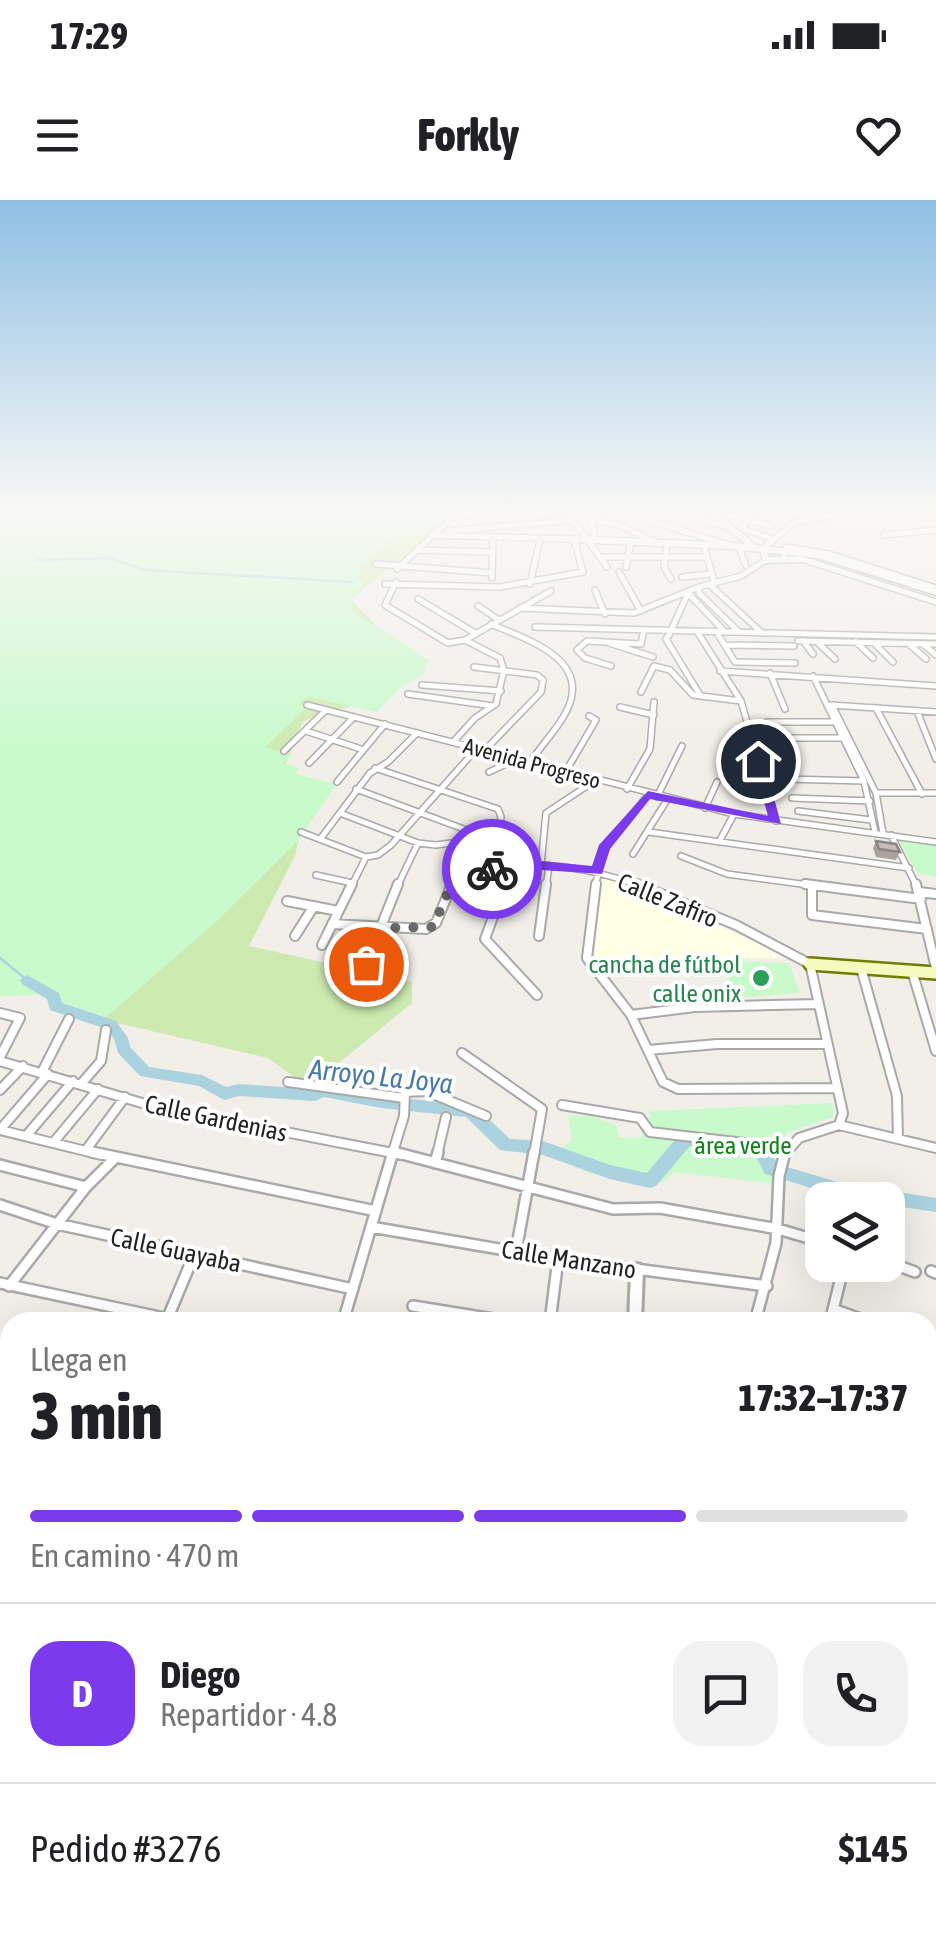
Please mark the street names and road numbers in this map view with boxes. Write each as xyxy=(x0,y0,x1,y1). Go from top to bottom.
street label: Avenida Progreso xyxy=(461,732,603,794)
street label: Calle Zafiro xyxy=(614,867,722,933)
street label: Calle Gardenias xyxy=(142,1089,290,1147)
street label: Calle Guayaba xyxy=(108,1223,244,1277)
street label: Calle Manzano xyxy=(500,1235,638,1283)

